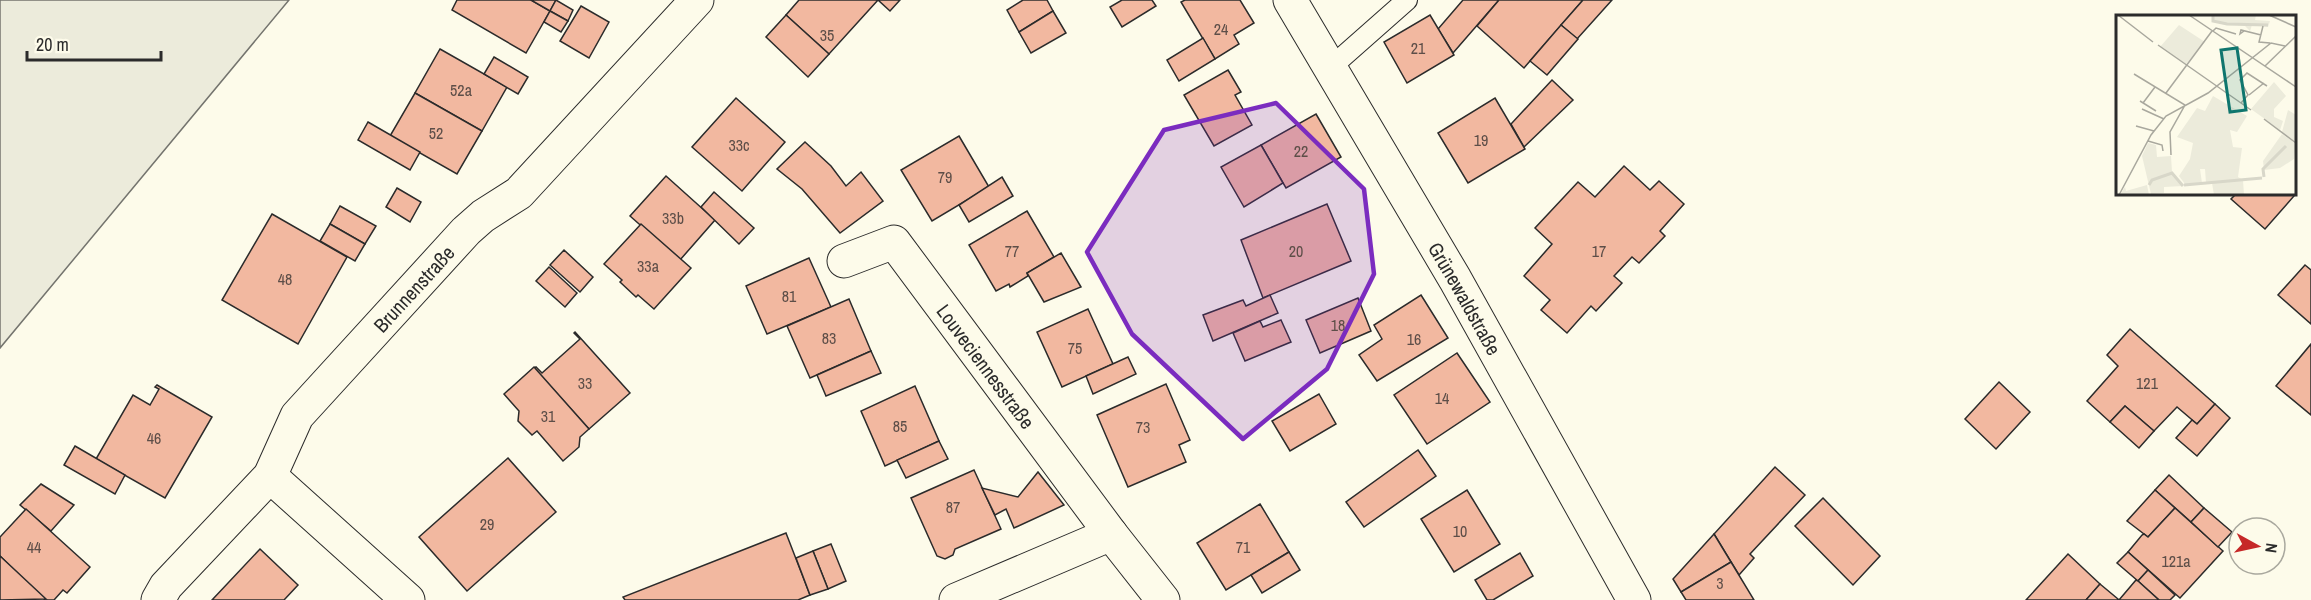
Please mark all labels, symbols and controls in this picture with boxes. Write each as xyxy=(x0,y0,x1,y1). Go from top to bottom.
inset map xyxy=(2116,15,2296,195)
house number: 24 xyxy=(1214,18,1228,40)
scale bar xyxy=(27,24,160,62)
house number: 35 xyxy=(820,24,834,46)
text: 20 m xyxy=(36,32,69,57)
house number: 21 xyxy=(1411,37,1426,59)
house number: 52a xyxy=(450,79,473,101)
house number: 52 xyxy=(429,122,443,144)
house number: 19 xyxy=(1474,129,1488,151)
house number: 33c xyxy=(728,134,750,156)
house number: 22 xyxy=(1294,140,1308,162)
house number: 79 xyxy=(938,166,952,188)
house number: 33b xyxy=(662,207,684,229)
street label: Grünewaldstraße xyxy=(1422,237,1508,360)
street label: Brunnenstraße xyxy=(367,239,460,338)
house number: 77 xyxy=(1005,240,1019,262)
house number: 20 xyxy=(1289,240,1303,262)
house number: 17 xyxy=(1592,240,1606,262)
house number: 33a xyxy=(637,255,660,277)
house number: 48 xyxy=(278,268,292,290)
house number: 81 xyxy=(782,285,797,307)
street label: Louveciennesstraße xyxy=(931,298,1041,434)
house number: 18 xyxy=(1331,314,1345,336)
house number: 83 xyxy=(822,327,836,349)
house number: 16 xyxy=(1407,328,1421,350)
house number: 75 xyxy=(1068,337,1082,359)
house number: 33 xyxy=(578,372,592,394)
house number: 121 xyxy=(2136,372,2159,394)
house number: 14 xyxy=(1435,387,1449,409)
house number: 31 xyxy=(541,405,556,427)
house number: 85 xyxy=(893,415,907,437)
house number: 73 xyxy=(1136,416,1150,438)
house number: 46 xyxy=(147,427,161,449)
house number: 87 xyxy=(946,496,960,518)
house number: 29 xyxy=(480,513,494,535)
north arrow xyxy=(2227,516,2287,576)
house number: 10 xyxy=(1453,520,1467,542)
house number: 44 xyxy=(27,536,41,558)
house number: 71 xyxy=(1236,536,1251,558)
text: N xyxy=(2260,542,2283,554)
house number: 121a xyxy=(2161,550,2191,572)
house number: 3 xyxy=(1716,572,1724,594)

